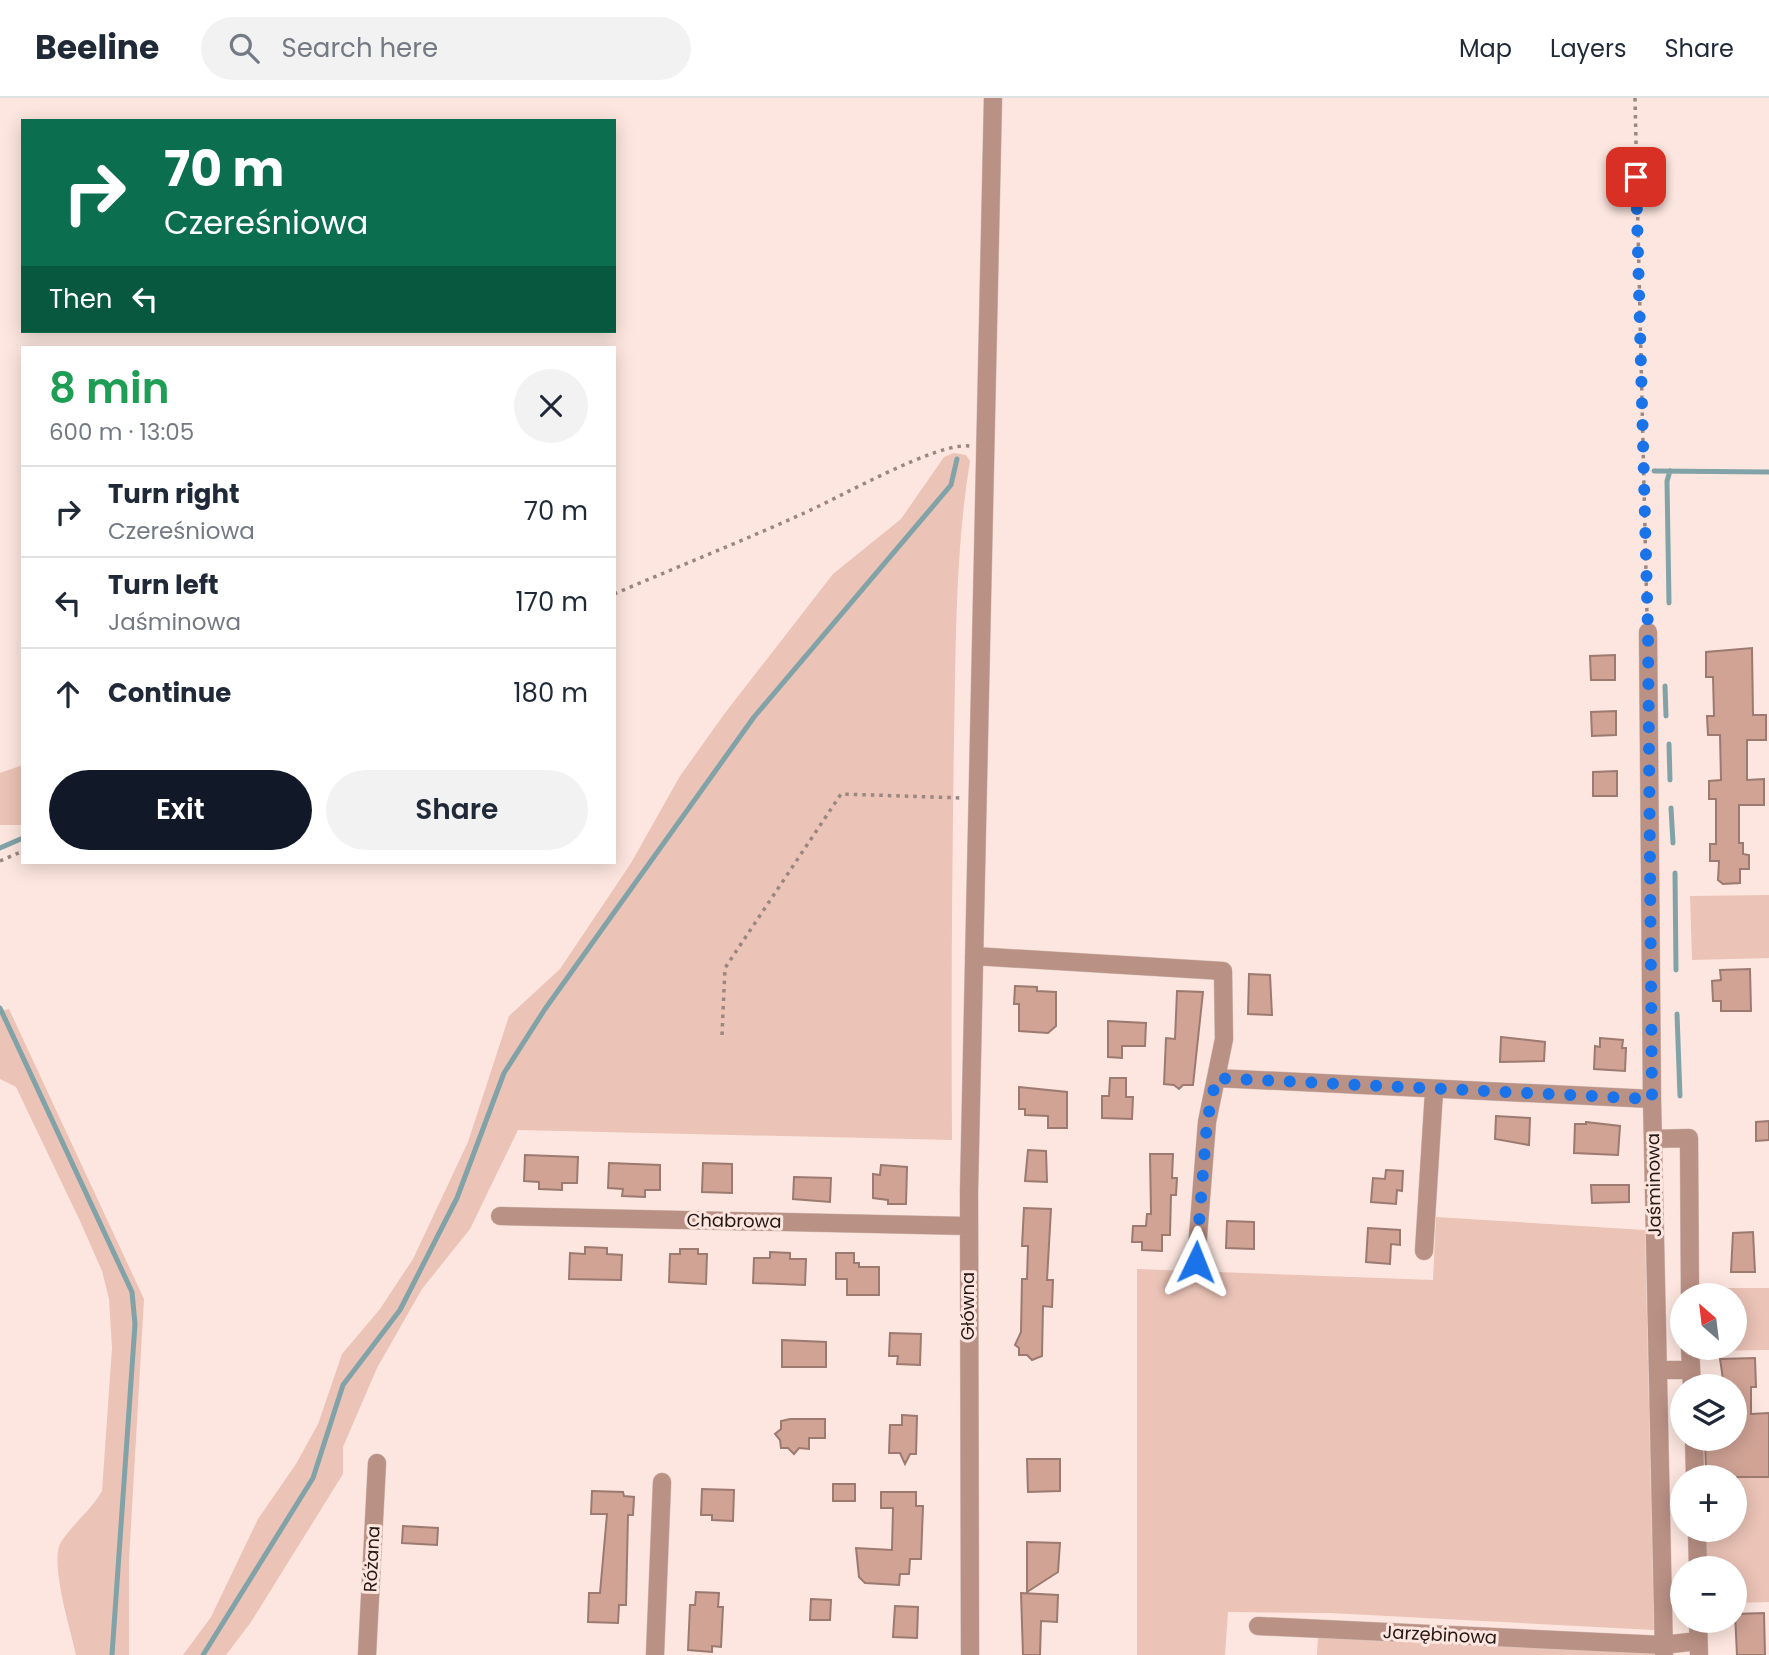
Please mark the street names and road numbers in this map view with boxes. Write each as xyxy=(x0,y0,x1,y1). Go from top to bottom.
street label: Jaśminowa xyxy=(1640,1133,1667,1237)
street label: Chabrowa xyxy=(686,1207,782,1234)
street label: Główna xyxy=(955,1272,980,1340)
street label: Różana xyxy=(357,1525,386,1593)
street label: Jarzębinowa xyxy=(1382,1619,1498,1650)

